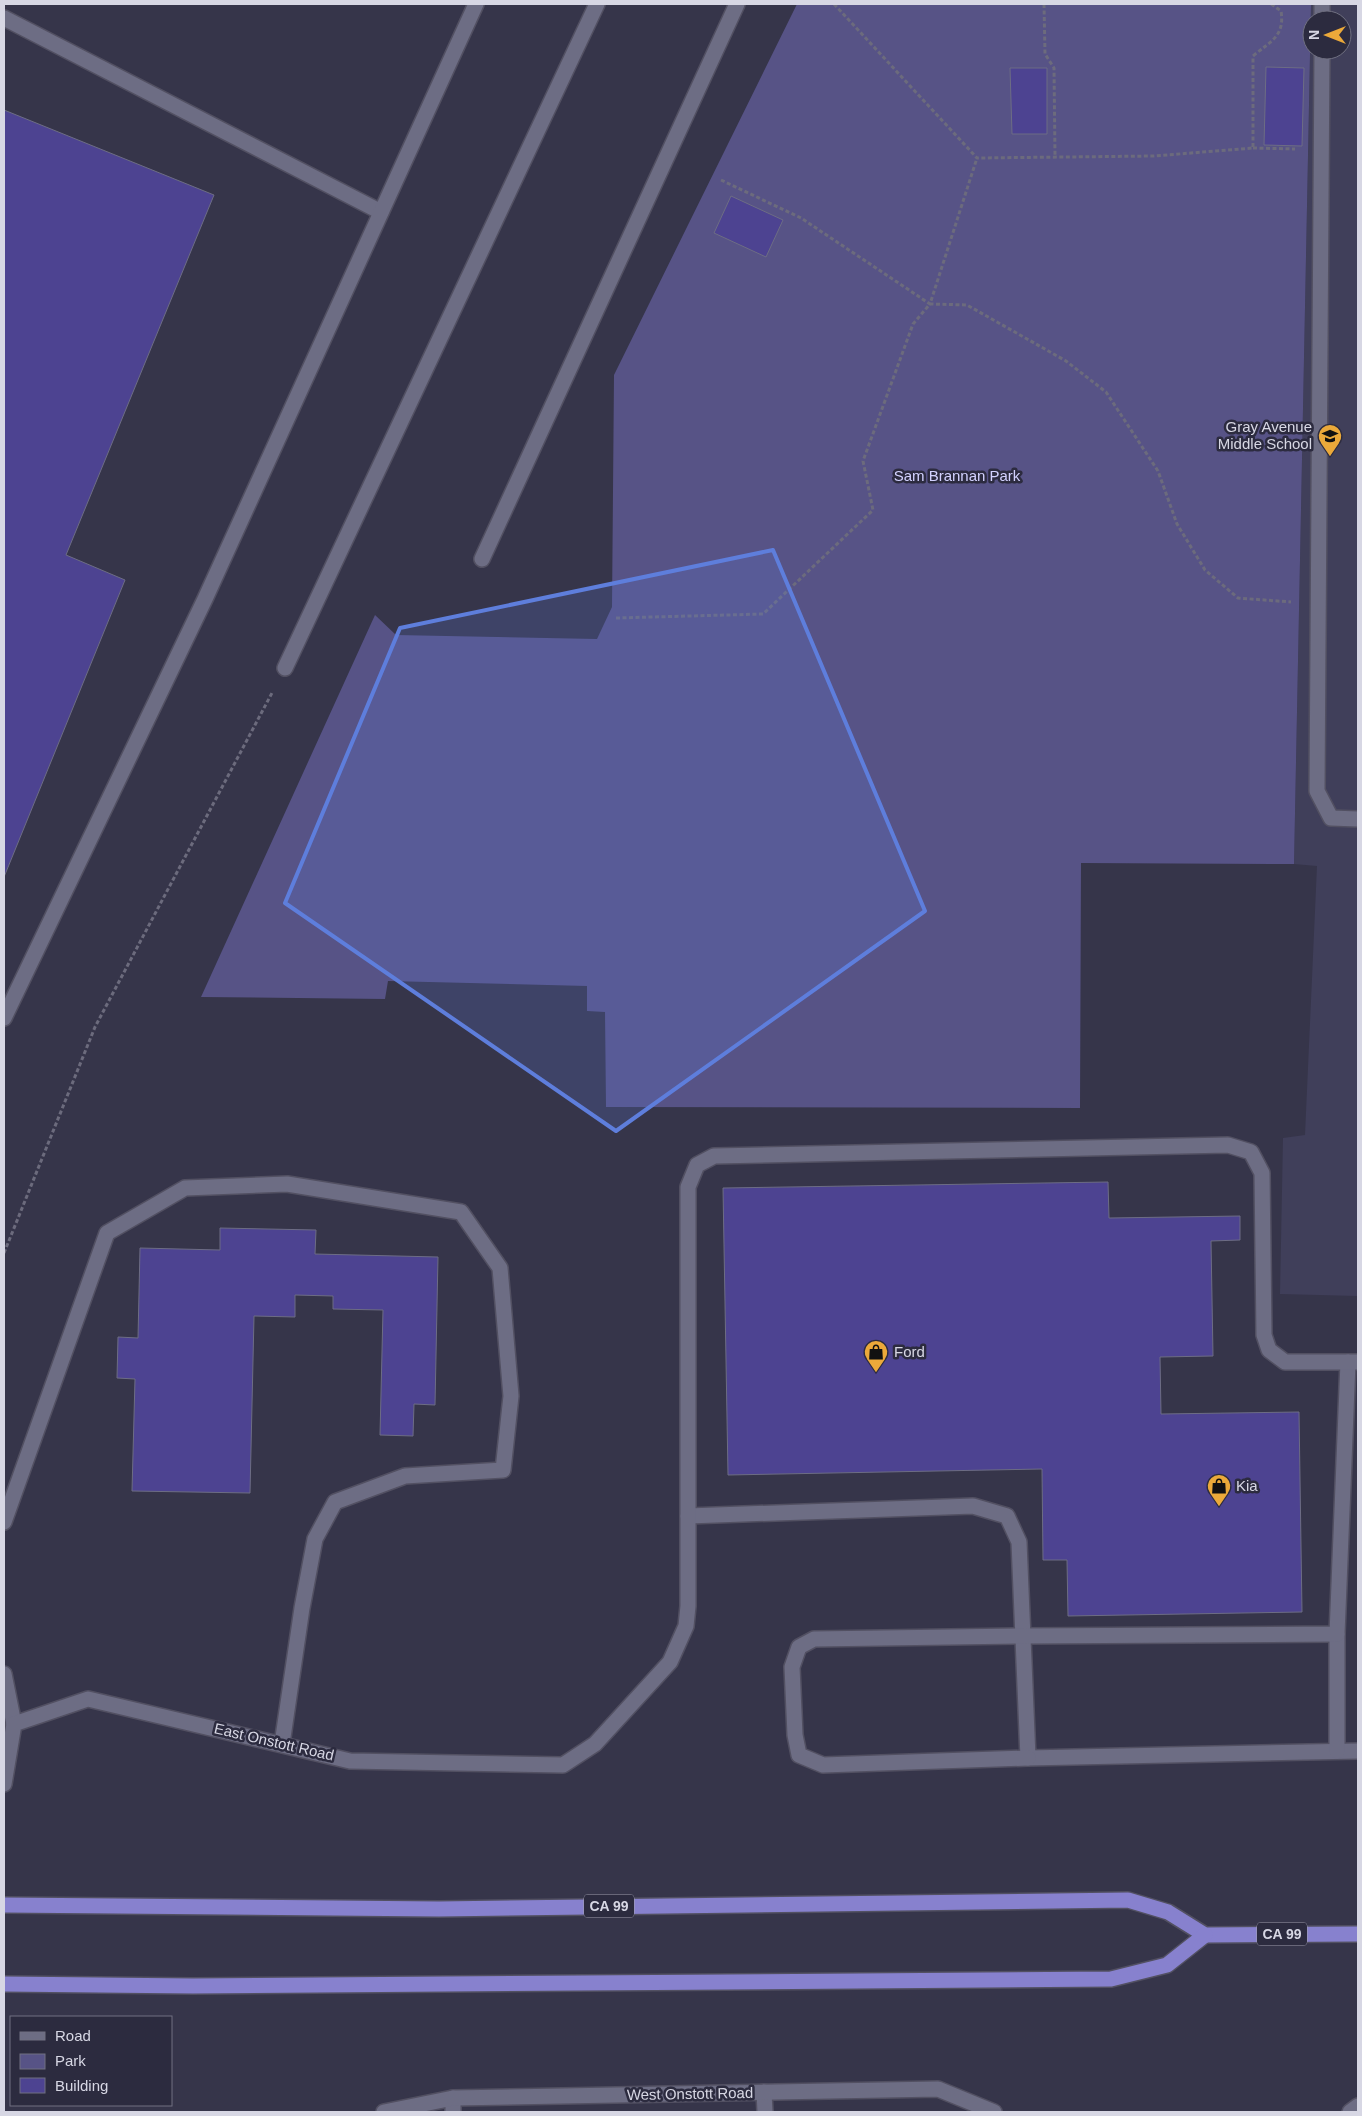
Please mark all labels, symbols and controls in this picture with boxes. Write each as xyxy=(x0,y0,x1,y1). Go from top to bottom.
north arrow xyxy=(1302,10,1352,60)
text: N xyxy=(1306,30,1322,40)
place label: Gray Avenue Middle School xyxy=(1218,418,1312,452)
school or university icon: Gray Avenue Middle School xyxy=(1317,423,1343,457)
park label: Sam Brannan Park xyxy=(894,467,1021,484)
shop icon: Ford xyxy=(863,1339,889,1373)
place label: Ford xyxy=(894,1343,925,1360)
shop icon: Kia xyxy=(1206,1473,1232,1507)
place label: Kia xyxy=(1236,1477,1258,1494)
street label: East Onstott Road xyxy=(212,1719,336,1764)
road number: CA 99 xyxy=(584,1894,634,1918)
road number: CA 99 xyxy=(1257,1922,1307,1946)
legend xyxy=(10,2016,172,2106)
text: Road xyxy=(55,2027,91,2044)
text: Park xyxy=(55,2052,86,2069)
text: Building xyxy=(55,2077,108,2094)
street label: West Onstott Road xyxy=(627,2084,753,2103)

